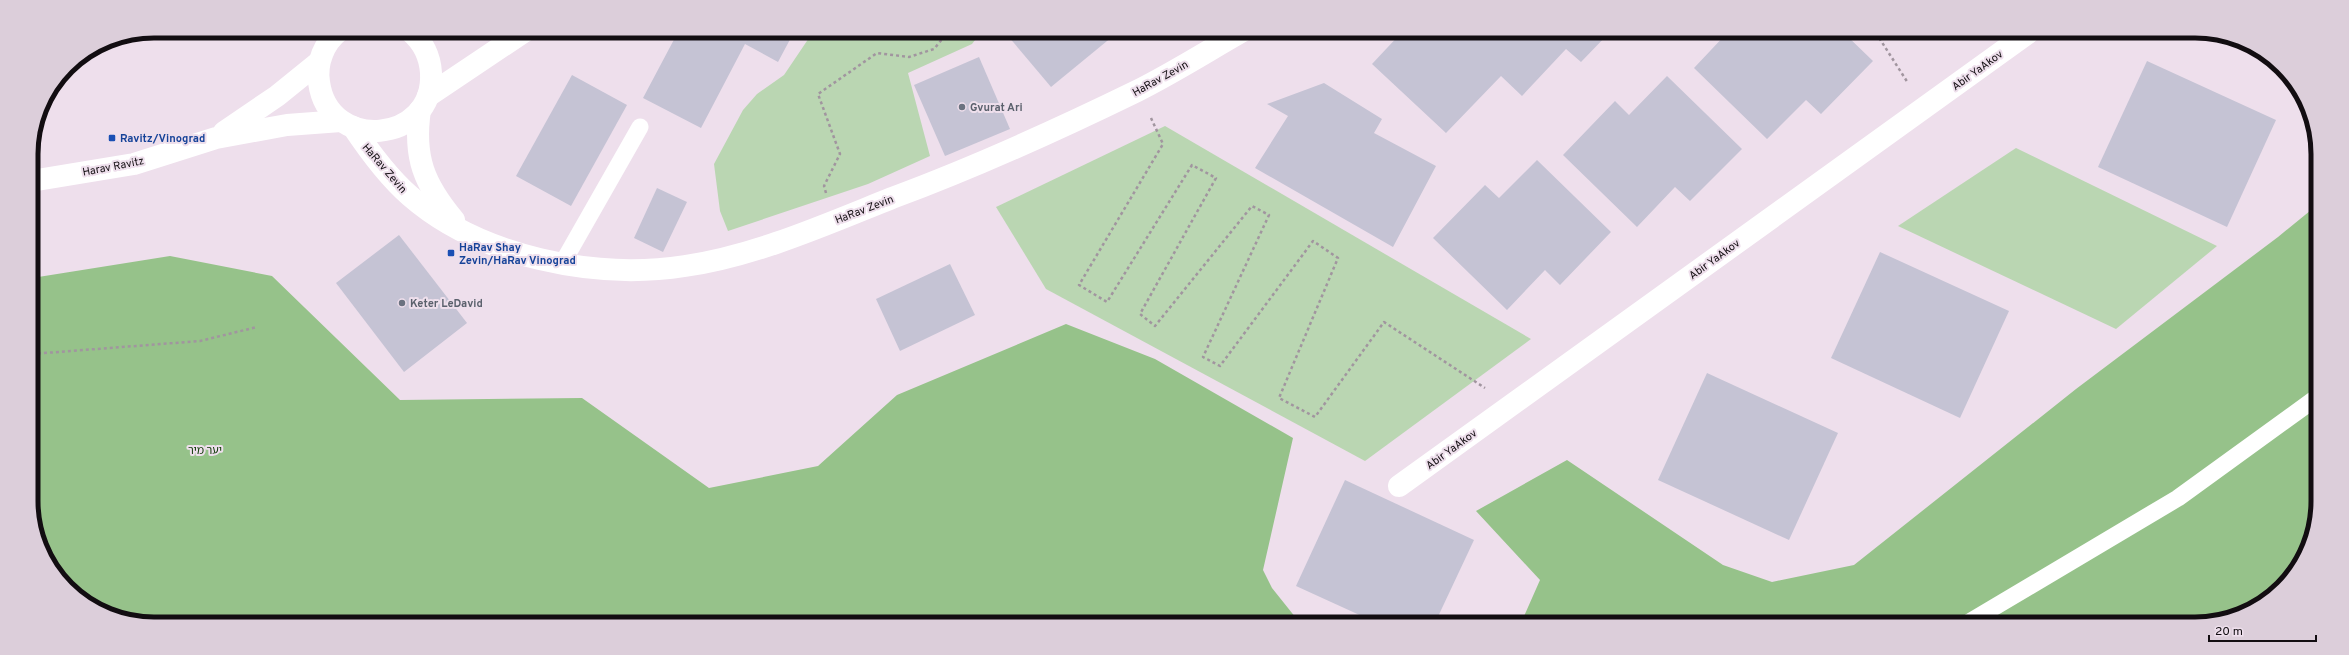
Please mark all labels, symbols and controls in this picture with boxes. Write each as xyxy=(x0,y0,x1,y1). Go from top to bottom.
street label: Abir YaAkov xyxy=(1949,47,2006,94)
street label: HaRav Zevin xyxy=(1130,58,1191,100)
place label: Gvurat Ari xyxy=(970,101,1023,115)
marker: Gvurat Ari xyxy=(957,102,967,112)
place label: Ravitz/Vinograd xyxy=(120,132,205,146)
marker: Ravitz/Vinograd xyxy=(107,133,117,143)
street label: HaRav Zevin xyxy=(359,141,410,196)
street label: Harav Ravitz xyxy=(81,154,145,180)
street label: HaRav Zevin xyxy=(833,192,896,228)
street label: Abir YaAkov xyxy=(1686,236,1743,283)
place label: HaRav Shay Zevin/HaRav Vinograd xyxy=(459,241,576,268)
marker: HaRav Shay Zevin/HaRav Vinograd xyxy=(446,248,456,258)
place label: Keter LeDavid xyxy=(410,297,483,311)
marker: Keter LeDavid xyxy=(397,298,407,308)
street label: Abir YaAkov xyxy=(1423,426,1480,473)
park label: יער מיר xyxy=(188,444,222,458)
scale bar xyxy=(2209,617,2316,643)
text: 20 m xyxy=(2215,624,2243,640)

